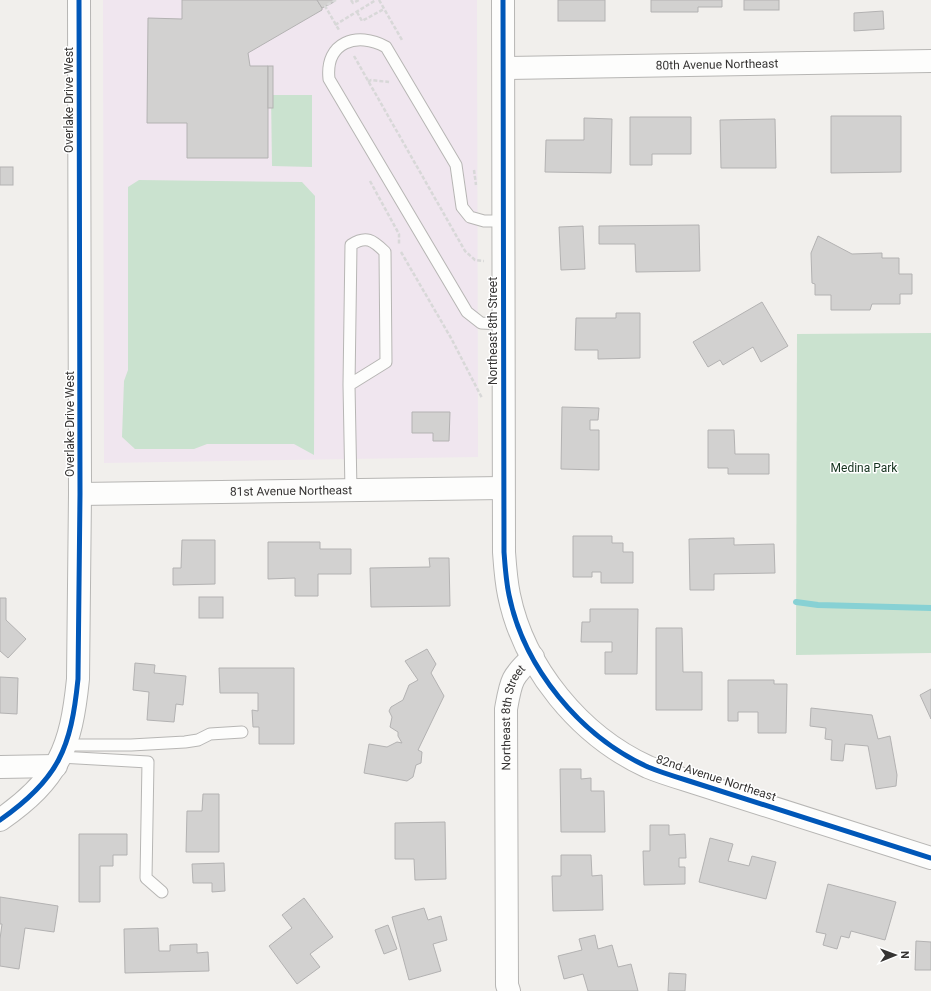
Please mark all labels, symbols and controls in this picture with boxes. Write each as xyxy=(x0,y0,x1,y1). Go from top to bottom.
street label: Overlake Drive West xyxy=(62,47,76,153)
street label: 80th Avenue Northeast xyxy=(656,57,778,73)
street label: Northeast 8th Street xyxy=(486,277,500,385)
street label: Overlake Drive West xyxy=(63,371,77,477)
park label: Medina Park xyxy=(831,461,898,475)
street label: 81st Avenue Northeast xyxy=(230,483,352,499)
street label: Northeast 8th Street xyxy=(499,662,528,771)
street label: 82nd Avenue Northeast xyxy=(654,752,778,804)
north arrow xyxy=(875,935,915,975)
text: N xyxy=(898,951,911,959)

